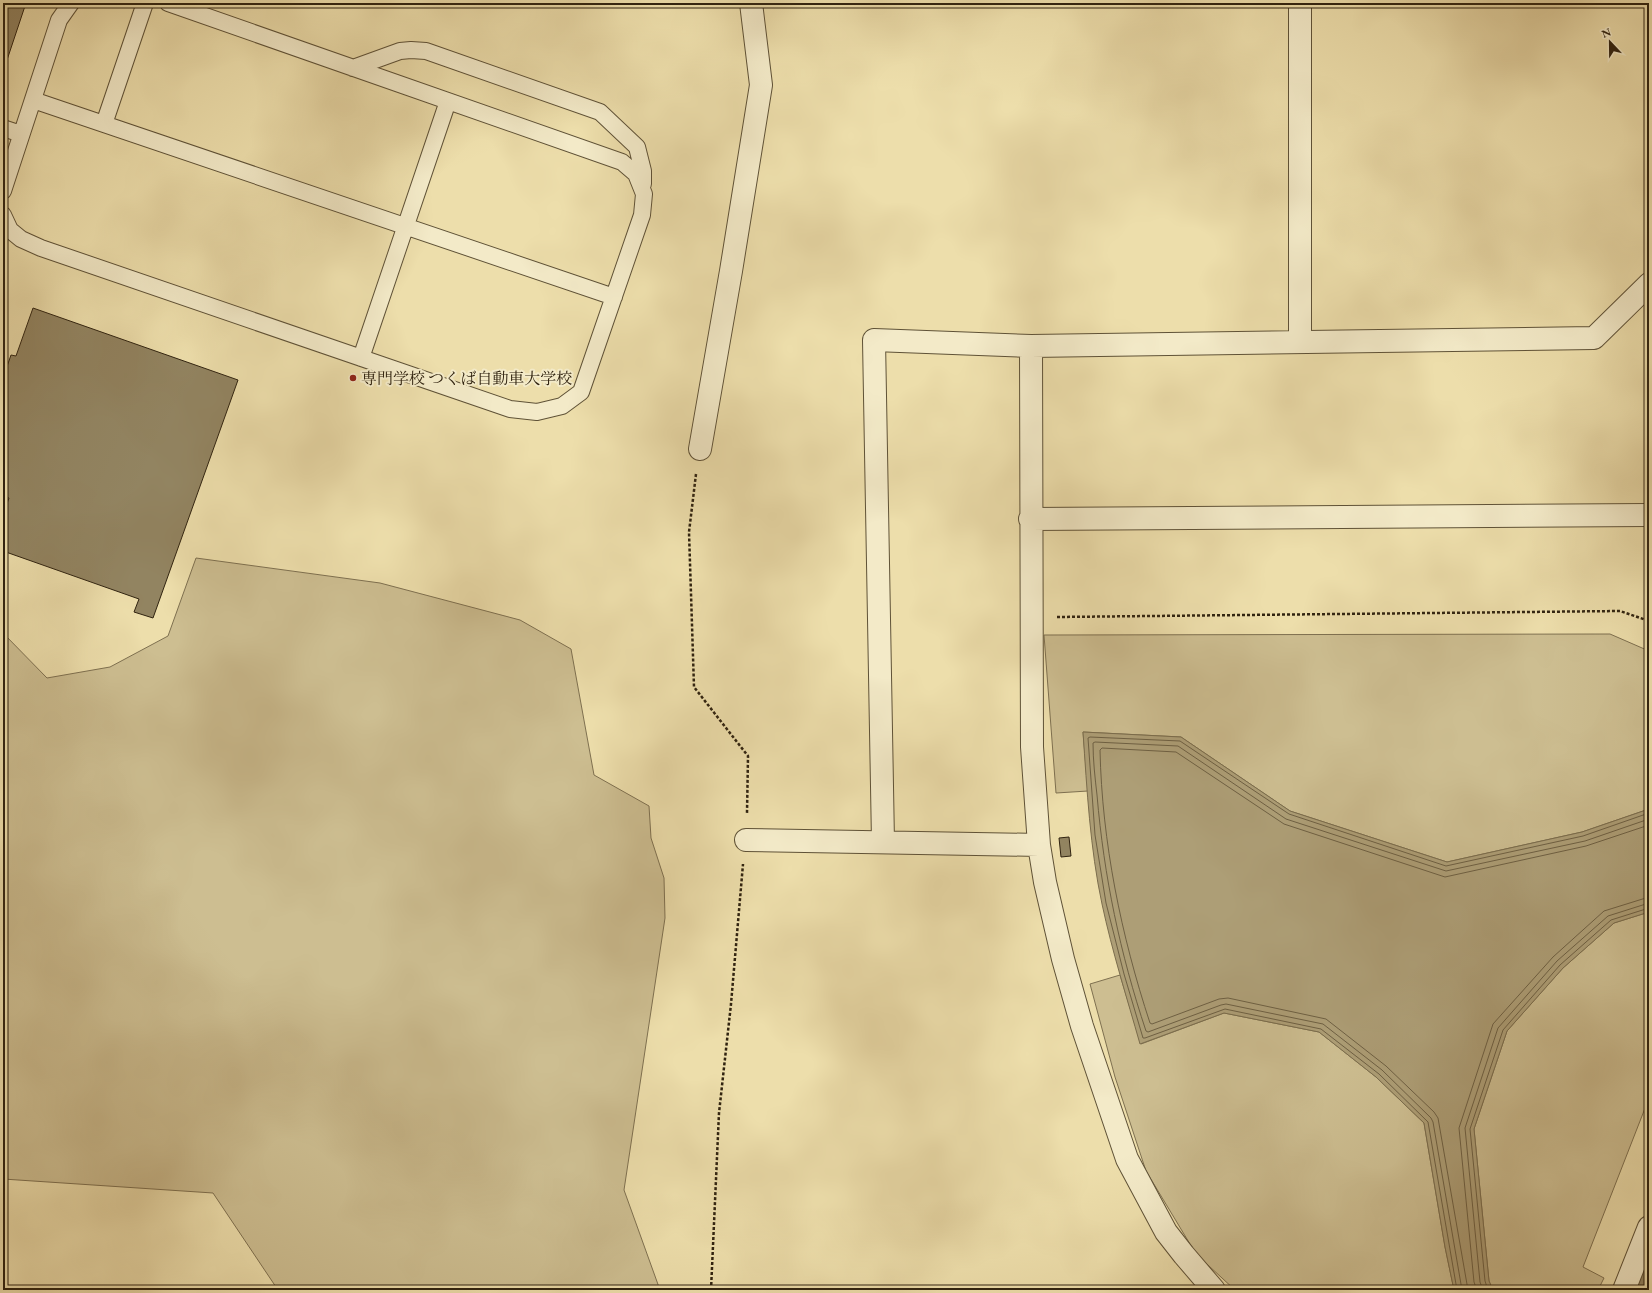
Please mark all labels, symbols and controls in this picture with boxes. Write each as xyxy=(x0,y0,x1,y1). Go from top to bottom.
north arrow xyxy=(1590,22,1630,62)
text: N xyxy=(1600,25,1613,41)
place label: 専門学校 つくば自動車大学校 xyxy=(361,368,572,389)
marker: 専門学校 つくば自動車大学校 xyxy=(348,373,358,383)

